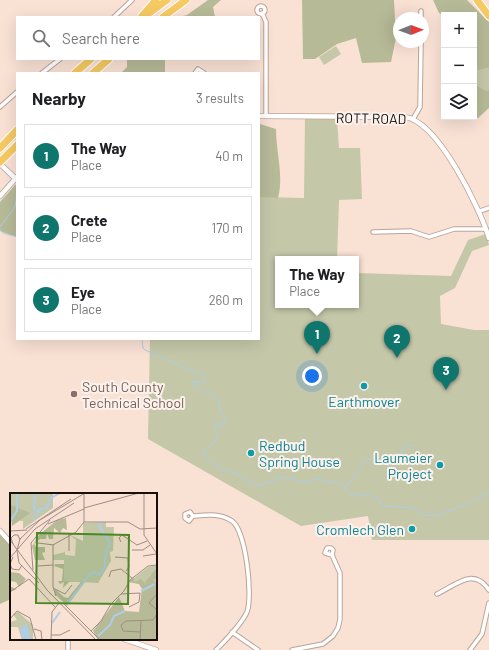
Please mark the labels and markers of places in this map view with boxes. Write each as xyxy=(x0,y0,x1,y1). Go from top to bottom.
pin: 1 xyxy=(304,321,330,354)
pin: 2 xyxy=(384,325,410,358)
pin: 3 xyxy=(433,357,459,390)
place label: South County Technical School xyxy=(82,378,184,411)
marker: Earthmover xyxy=(359,381,369,391)
marker: South County Technical School xyxy=(69,389,79,399)
place label: Earthmover xyxy=(328,393,400,410)
place label: Redbud Spring House xyxy=(259,437,340,470)
marker: Redbud Spring House xyxy=(246,448,256,458)
place label: Laumeier Project xyxy=(374,449,432,482)
marker: Laumeier Project xyxy=(435,460,445,470)
place label: Cromlech Glen xyxy=(316,521,404,538)
marker: Cromlech Glen xyxy=(407,524,417,534)

